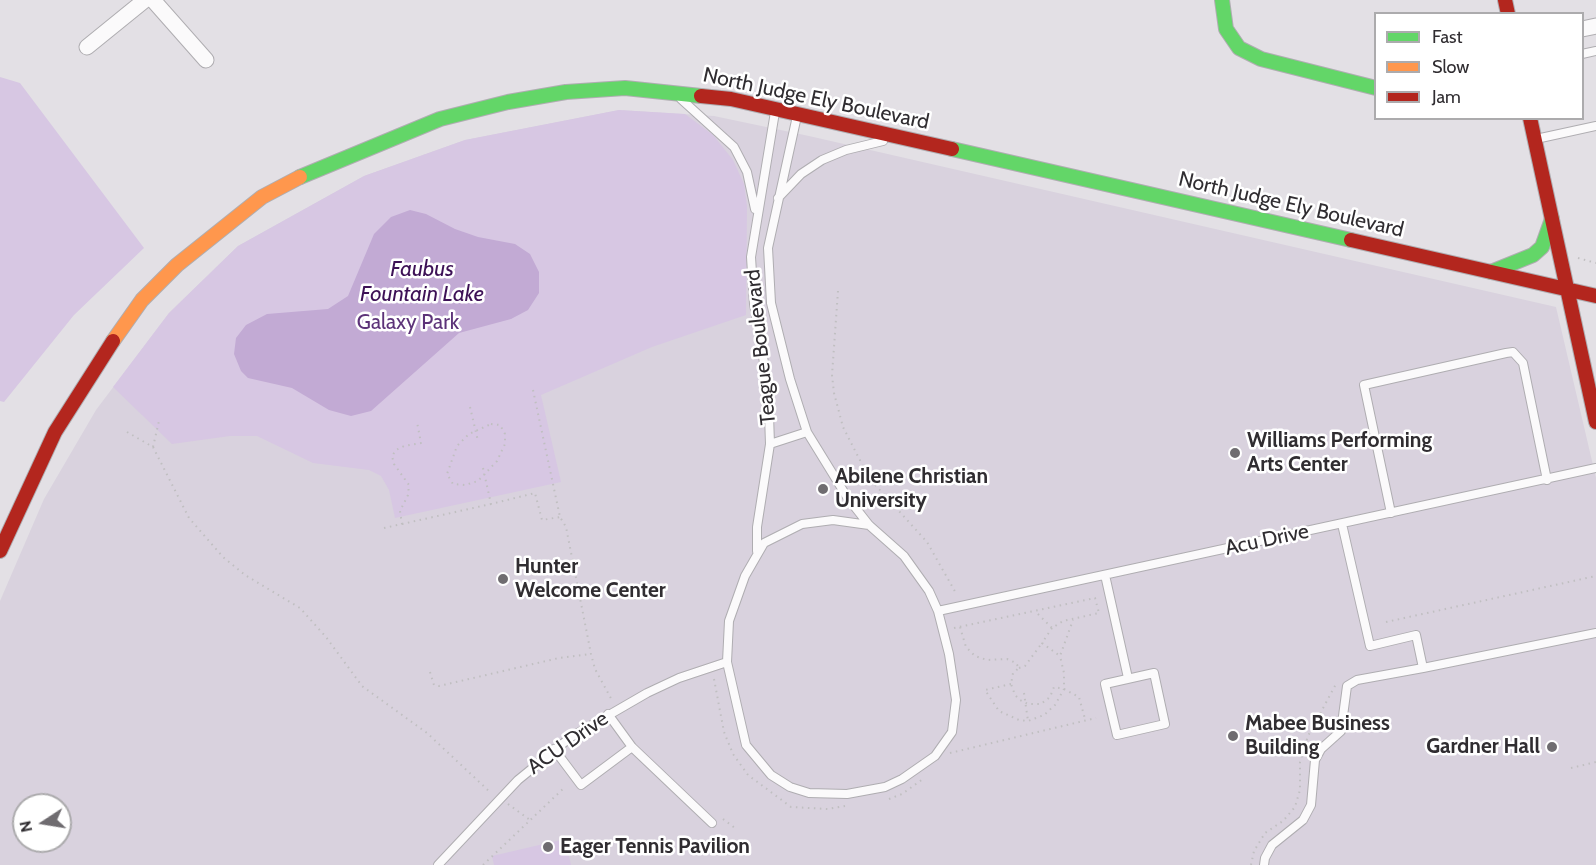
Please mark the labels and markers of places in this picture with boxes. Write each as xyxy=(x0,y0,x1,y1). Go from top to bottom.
place label: Williams Performing Arts Center xyxy=(1247,428,1432,478)
marker: Williams Performing Arts Center xyxy=(1228,446,1242,460)
place label: Abilene Christian University xyxy=(835,464,988,514)
marker: Abilene Christian University xyxy=(816,482,830,496)
place label: Hunter Welcome Center xyxy=(515,554,666,604)
marker: Hunter Welcome Center xyxy=(496,572,510,586)
place label: Mabee Business Building xyxy=(1245,711,1390,761)
marker: Mabee Business Building xyxy=(1226,729,1240,743)
place label: Gardner Hall xyxy=(1426,734,1540,760)
marker: Gardner Hall xyxy=(1545,740,1559,754)
place label: Eager Tennis Pavilion xyxy=(560,834,750,860)
marker: Eager Tennis Pavilion xyxy=(541,840,555,854)

